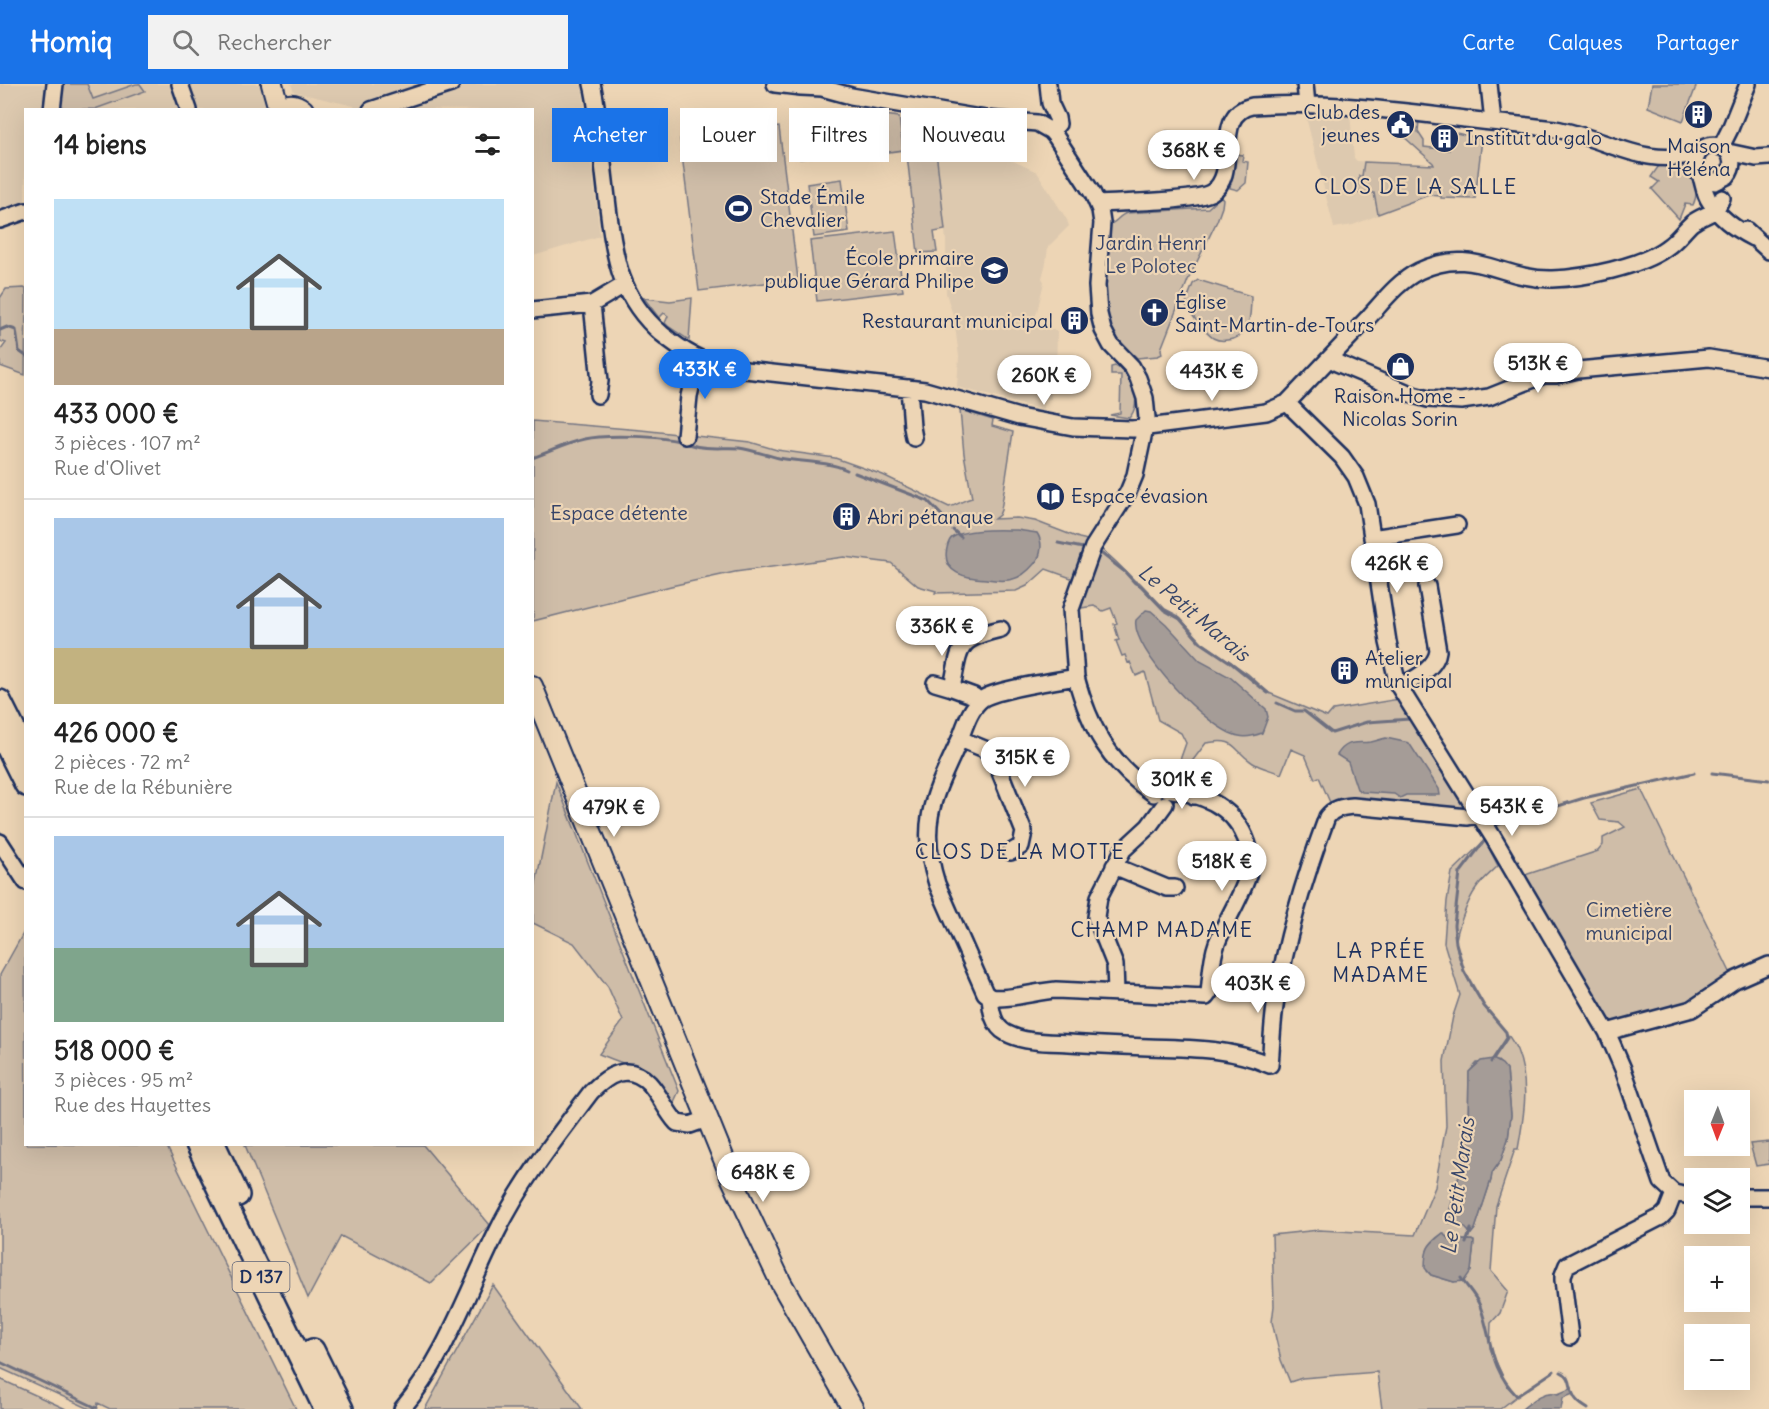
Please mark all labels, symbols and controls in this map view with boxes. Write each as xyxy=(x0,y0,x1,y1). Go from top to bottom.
search box xyxy=(148,15,568,69)
text: Homiq xyxy=(30,24,112,60)
icon: search xyxy=(169,26,202,59)
text: Rechercher xyxy=(217,28,332,56)
text: Carte xyxy=(1462,29,1515,56)
text: Calques xyxy=(1548,29,1623,56)
text: Partager xyxy=(1656,29,1739,56)
place label: Club des jeunes xyxy=(1303,99,1380,147)
building icon: Maison Héléna xyxy=(1683,99,1715,131)
chip: Acheter xyxy=(552,108,668,162)
chip: Louer xyxy=(680,108,777,162)
chip: Filtres xyxy=(789,108,889,162)
chip: Nouveau xyxy=(901,108,1027,162)
public building icon: Club des jeunes xyxy=(1385,108,1417,140)
building icon: Institut du galo xyxy=(1428,122,1460,154)
place label: Institut du galo xyxy=(1465,125,1602,150)
text: 14 biens xyxy=(54,128,147,161)
icon: filters xyxy=(471,128,504,161)
pin: 368K € xyxy=(1145,130,1243,181)
place label: Maison Héléna xyxy=(1667,133,1731,181)
text: 368K € xyxy=(1162,137,1226,162)
district label: CLOS DE LA SALLE xyxy=(1314,173,1518,200)
place label: Stade Émile Chevalier xyxy=(760,184,865,232)
sports icon: Stade Émile Chevalier xyxy=(723,193,755,225)
park label: Jardin Henri Le Polotec xyxy=(1095,230,1207,278)
icon: home xyxy=(225,238,333,346)
place label: École primaire publique Gérard Philipe xyxy=(765,245,974,293)
school or university icon: École primaire publique Gérard Philipe xyxy=(979,254,1011,286)
place label: Église Saint-Martin-de-Tours xyxy=(1175,289,1374,337)
church icon: Église Saint-Martin-de-Tours xyxy=(1138,297,1170,329)
building icon: Restaurant municipal xyxy=(1058,305,1090,337)
place label: Restaurant municipal xyxy=(862,308,1053,333)
pin: 513K € xyxy=(1489,343,1587,394)
pin: 433K € xyxy=(656,349,754,400)
shop icon: Raison Home - Nicolas Sorin xyxy=(1384,350,1416,382)
text: 513K € xyxy=(1508,350,1568,375)
pin: 443K € xyxy=(1163,351,1261,402)
pin: 260K € xyxy=(995,355,1093,406)
text: 433K € xyxy=(673,356,737,381)
text: 443K € xyxy=(1180,358,1244,383)
text: 260K € xyxy=(1011,362,1077,387)
place label: Raison Home - Nicolas Sorin xyxy=(1334,383,1466,431)
text: 433 000 € xyxy=(54,397,179,430)
text: 3 pièces · 107 m² xyxy=(54,430,201,455)
text: Rue d'Olivet xyxy=(54,455,161,480)
library icon: Espace évasion xyxy=(1034,480,1066,512)
place label: Espace évasion xyxy=(1071,483,1208,508)
park label: Espace détente xyxy=(550,500,688,525)
building icon: Abri pétanque xyxy=(830,501,862,533)
place label: Abri pétanque xyxy=(867,504,994,529)
pin: 426K € xyxy=(1348,543,1446,594)
text: 426K € xyxy=(1365,550,1429,575)
icon: home xyxy=(225,557,333,665)
water label: Le Petit Marais xyxy=(1133,558,1257,668)
pin: 336K € xyxy=(893,606,991,657)
text: 336K € xyxy=(910,613,974,638)
place label: Atelier municipal xyxy=(1365,645,1452,693)
building icon: Atelier municipal xyxy=(1328,654,1360,686)
text: 426 000 € xyxy=(54,716,179,749)
pin: 315K € xyxy=(976,737,1074,788)
text: 315K € xyxy=(995,744,1055,769)
text: 2 pièces · 72 m² xyxy=(54,749,191,774)
pin: 301K € xyxy=(1133,759,1231,810)
text: 301K € xyxy=(1151,766,1213,791)
text: Rue de la Rébunière xyxy=(54,774,233,799)
pin: 543K € xyxy=(1463,786,1561,837)
pin: 479K € xyxy=(565,787,663,838)
text: 543K € xyxy=(1480,793,1544,818)
text: 479K € xyxy=(583,794,645,819)
district label: CLOS DE LA MOTTE xyxy=(915,838,1125,865)
pin: 518K € xyxy=(1173,841,1271,892)
text: 518K € xyxy=(1192,848,1252,873)
icon: home xyxy=(225,875,333,983)
park label: Cimetière municipal xyxy=(1585,897,1673,945)
district label: CHAMP MADAME xyxy=(1070,916,1254,943)
district label: LA PRÉE MADAME xyxy=(1332,937,1430,988)
pin: 403K € xyxy=(1209,963,1307,1014)
text: 403K € xyxy=(1225,970,1291,995)
text: 518 000 € xyxy=(54,1034,175,1067)
text: 3 pièces · 95 m² xyxy=(54,1067,193,1092)
north arrow xyxy=(1684,1090,1750,1156)
map controls xyxy=(1684,1090,1750,1390)
text: Rue des Hayettes xyxy=(54,1092,211,1117)
water label: Le Petit Marais xyxy=(1435,1115,1481,1256)
pin: 648K € xyxy=(714,1152,812,1203)
text: 648K € xyxy=(731,1159,795,1184)
button: layers xyxy=(1684,1168,1750,1234)
button: + xyxy=(1684,1246,1750,1312)
road number: D 137 xyxy=(232,1262,290,1292)
button: − xyxy=(1684,1324,1750,1390)

